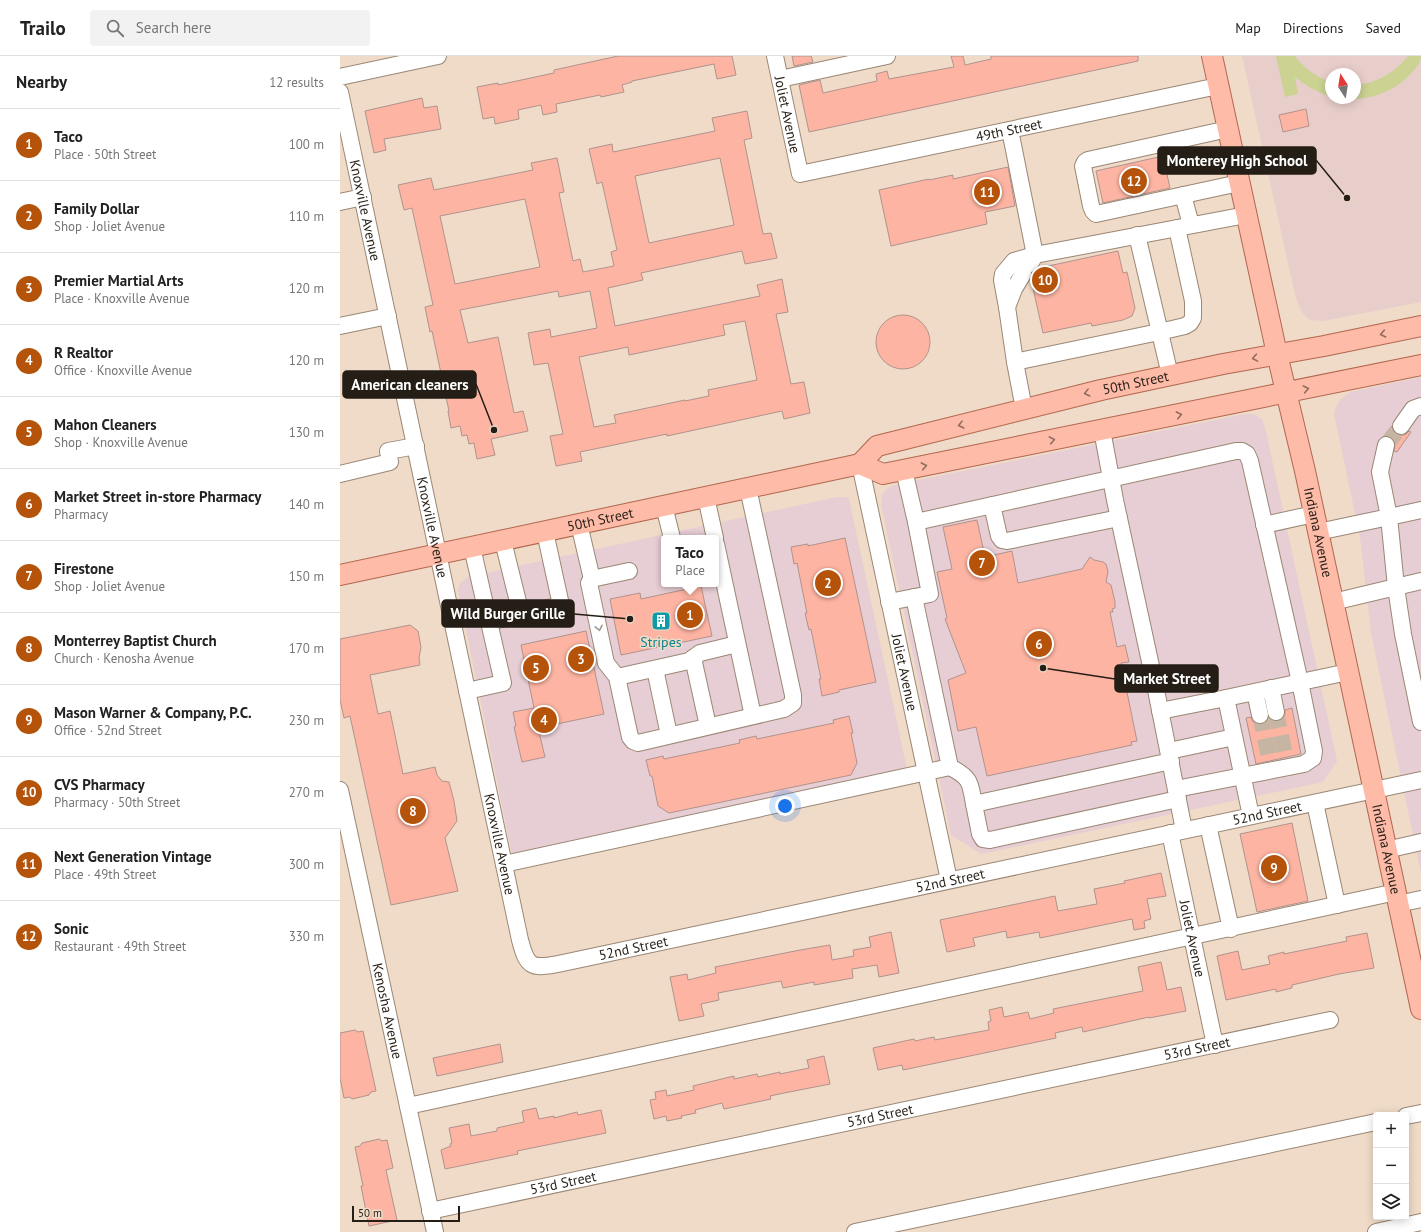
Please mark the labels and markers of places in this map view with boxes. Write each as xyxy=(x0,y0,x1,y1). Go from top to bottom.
callout: Monterey High School xyxy=(1158,147,1316,174)
pin: 12 xyxy=(1121,166,1147,196)
pin: 11 xyxy=(974,177,1000,207)
pin: 10 xyxy=(1032,265,1058,295)
callout: American cleaners xyxy=(343,371,476,398)
pin: 7 xyxy=(969,548,995,578)
pin: 2 xyxy=(815,568,841,598)
callout: Wild Burger Grille xyxy=(442,600,574,627)
pin: 1 xyxy=(677,600,703,630)
building icon: Stripes xyxy=(650,610,672,632)
pin: 6 xyxy=(1026,629,1052,659)
place label: Stripes xyxy=(640,633,682,651)
pin: 3 xyxy=(568,644,594,674)
pin: 5 xyxy=(523,653,549,683)
callout: Market Street xyxy=(1115,665,1218,692)
pin: 4 xyxy=(531,705,557,735)
pin: 8 xyxy=(400,796,426,826)
pin: 9 xyxy=(1261,853,1287,883)

